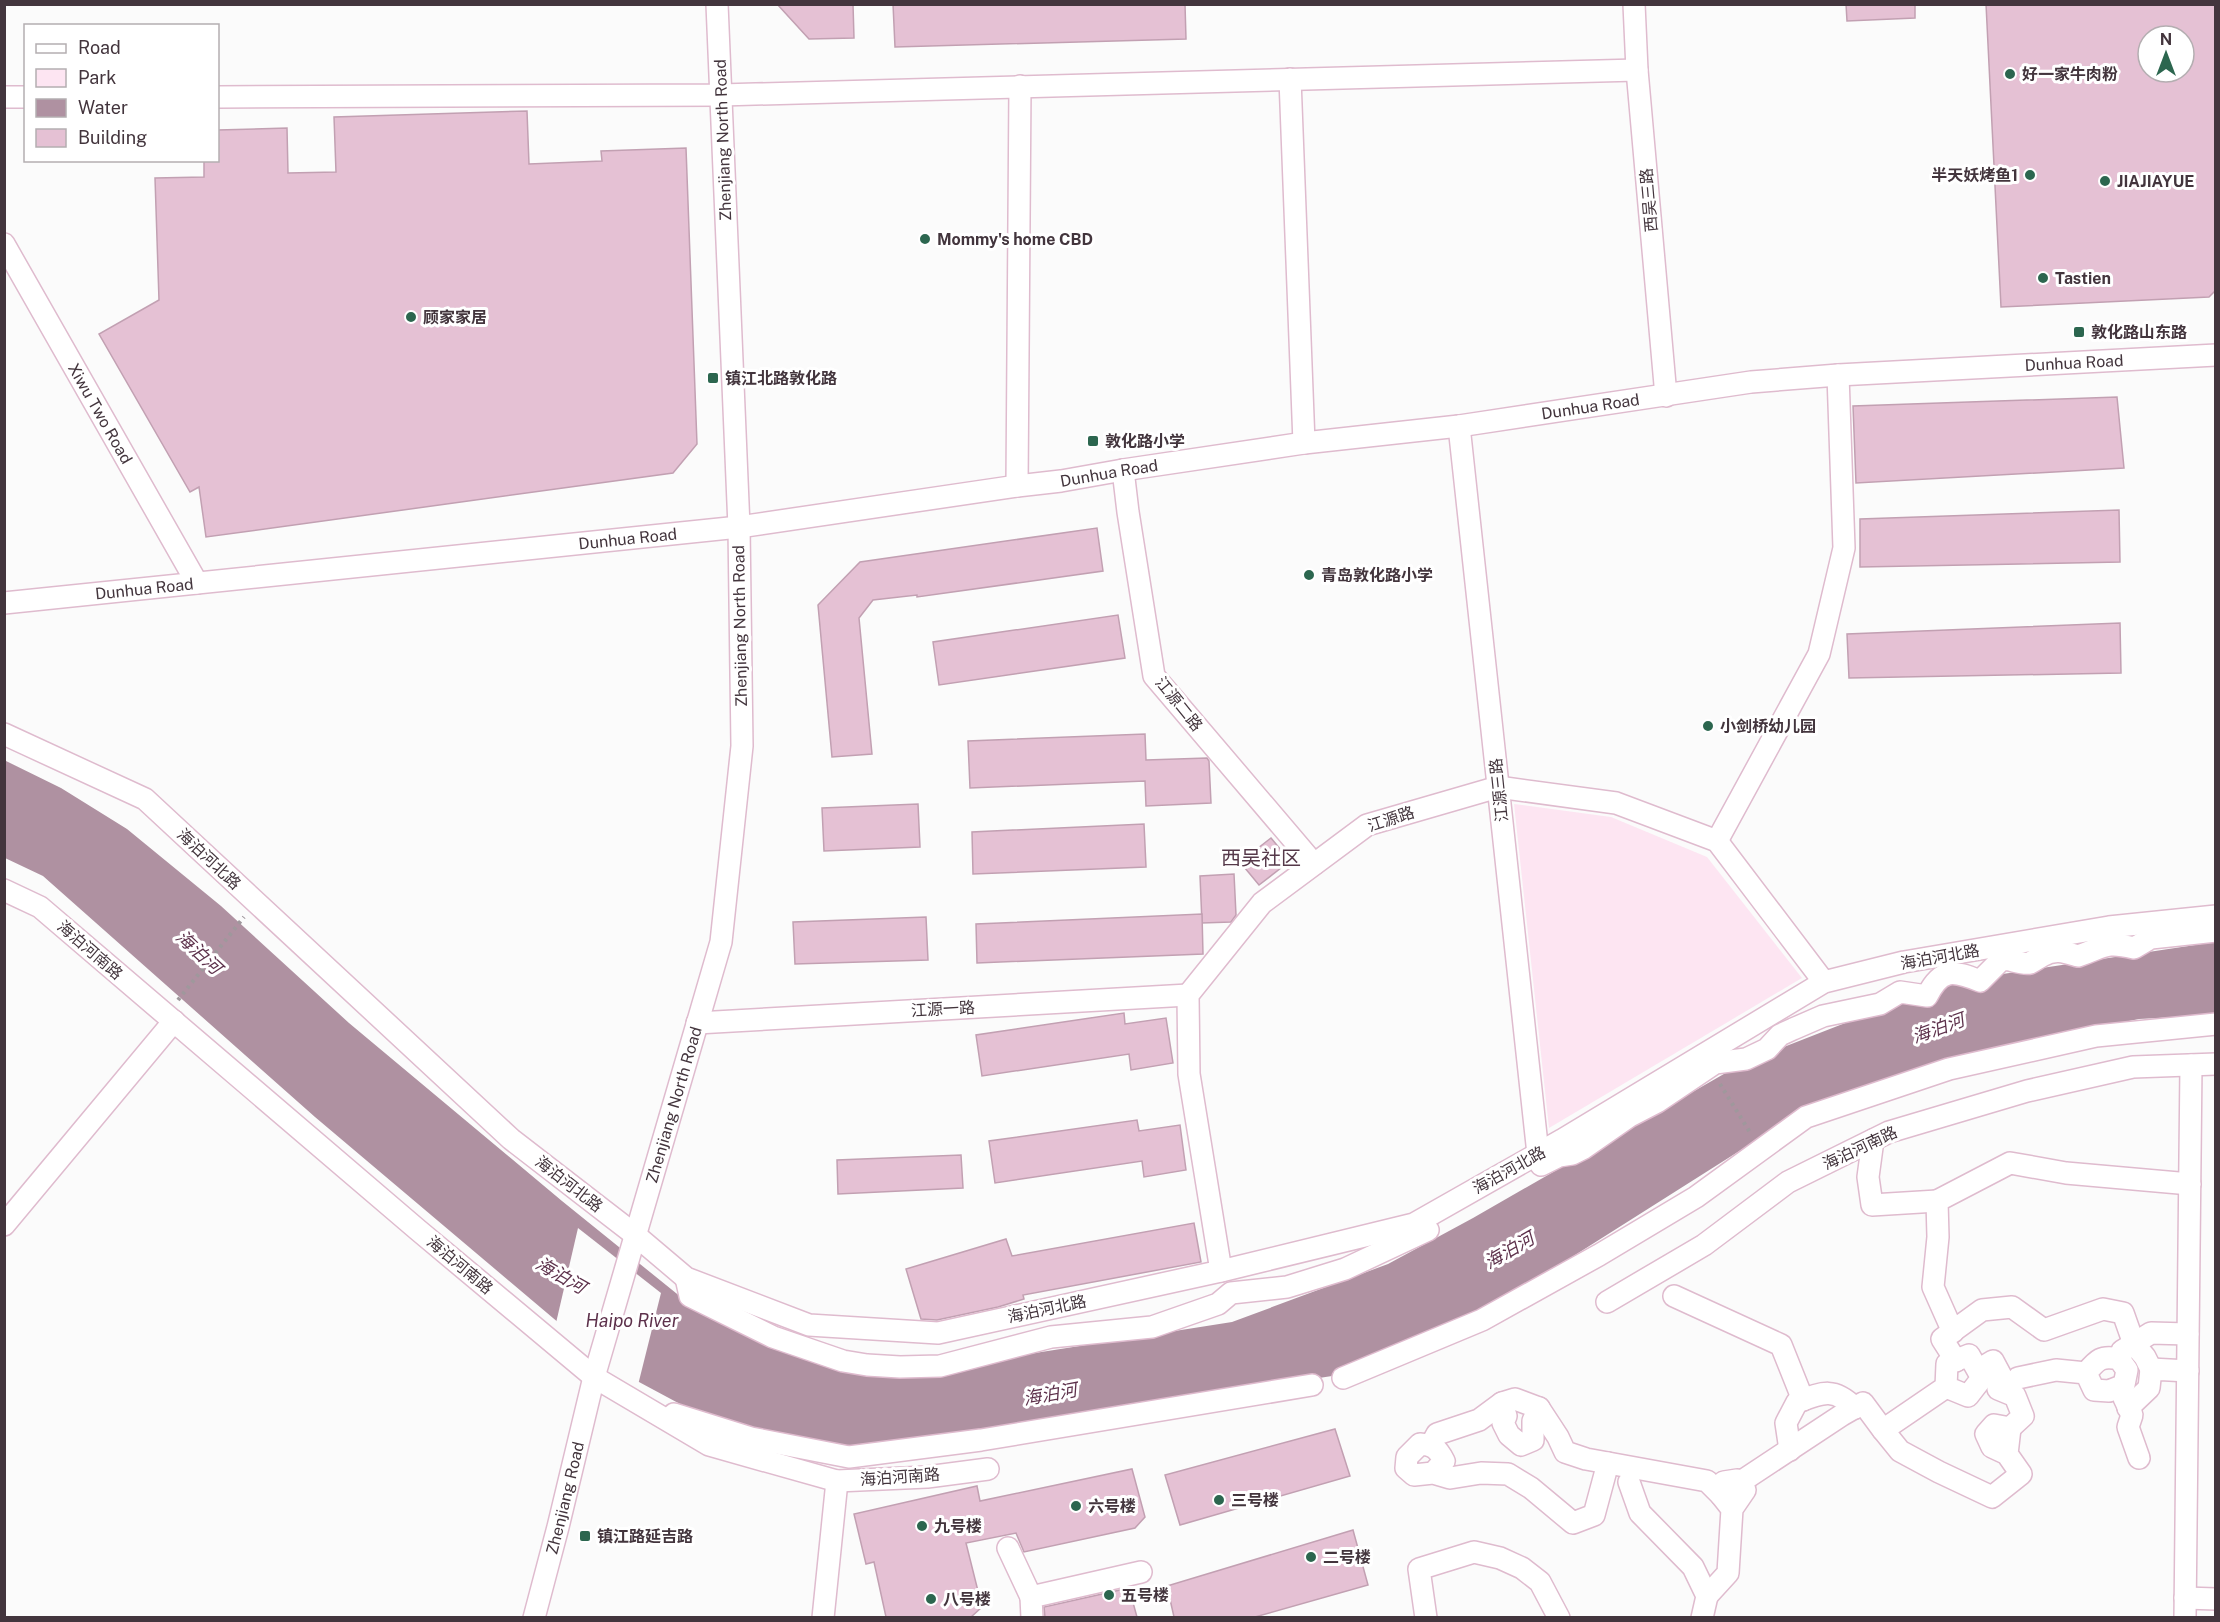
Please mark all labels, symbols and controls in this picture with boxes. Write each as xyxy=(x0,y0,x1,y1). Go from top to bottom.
legend xyxy=(24,24,219,162)
north arrow xyxy=(2136,24,2196,84)
text: N xyxy=(2160,30,2172,49)
text: Road xyxy=(78,37,121,58)
street label: Zhenjiang North Road xyxy=(711,59,735,221)
place label: 好一家牛肉粉 xyxy=(2022,65,2118,84)
text: Park xyxy=(78,67,116,88)
marker: 好一家牛肉粉 xyxy=(2003,67,2017,81)
text: Water xyxy=(78,97,128,118)
text: Building xyxy=(78,127,147,148)
place label: 半天妖烤鱼1 xyxy=(1931,166,2018,185)
street label: 西吴三路 xyxy=(1637,167,1661,233)
marker: 半天妖烤鱼1 xyxy=(2023,168,2037,182)
place label: JIAJIAYUE xyxy=(2117,172,2194,191)
marker: JIAJIAYUE xyxy=(2098,174,2112,188)
place label: Mommy's home CBD xyxy=(937,230,1093,249)
marker: Mommy's home CBD xyxy=(918,232,932,246)
place label: Tastien xyxy=(2055,269,2111,288)
marker: Tastien xyxy=(2036,271,2050,285)
place label: 顾家家居 xyxy=(423,308,487,327)
marker: 顾家家居 xyxy=(404,310,418,324)
place label: 敦化路山东路 xyxy=(2091,323,2187,342)
marker: 敦化路山东路 xyxy=(2072,325,2086,339)
street label: Dunhua Road xyxy=(2024,350,2124,375)
street label: Xiwu Two Road xyxy=(64,360,137,467)
place label: 镇江北路敦化路 xyxy=(725,369,837,388)
marker: 镇江北路敦化路 xyxy=(706,371,720,385)
street label: Dunhua Road xyxy=(1540,389,1641,423)
place label: 敦化路小学 xyxy=(1105,432,1185,451)
marker: 敦化路小学 xyxy=(1086,434,1100,448)
street label: Dunhua Road xyxy=(1059,455,1159,490)
street label: Dunhua Road xyxy=(577,524,678,553)
street label: Zhenjiang North Road xyxy=(729,545,751,707)
place label: 青岛敦化路小学 xyxy=(1321,566,1433,585)
marker: 青岛敦化路小学 xyxy=(1302,568,1316,582)
street label: Dunhua Road xyxy=(94,574,194,603)
street label: 江源二路 xyxy=(1151,673,1207,735)
place label: 小剑桥幼儿园 xyxy=(1720,717,1816,736)
marker: 小剑桥幼儿园 xyxy=(1701,719,1715,733)
street label: 江源三路 xyxy=(1486,757,1512,823)
street label: 江源路 xyxy=(1365,803,1417,835)
street label: 海泊河北路 xyxy=(173,825,245,893)
district label: 西吴社区 xyxy=(1221,846,1301,870)
street label: 海泊河南路 xyxy=(54,917,126,983)
water label: 海泊河 xyxy=(172,926,228,980)
street label: 海泊河北路 xyxy=(1899,941,1981,973)
street label: 江源一路 xyxy=(911,998,975,1020)
water label: 海泊河 xyxy=(1909,1008,1970,1047)
street label: Zhenjiang North Road xyxy=(642,1024,705,1185)
street label: 海泊河南路 xyxy=(1820,1122,1900,1174)
street label: 海泊河北路 xyxy=(1469,1142,1549,1198)
street label: 海泊河北路 xyxy=(532,1152,606,1216)
water label: 海泊河 xyxy=(1480,1226,1540,1273)
street label: 海泊河南路 xyxy=(423,1232,497,1298)
water label: 海泊河 xyxy=(532,1252,592,1299)
street label: 海泊河北路 xyxy=(1006,1291,1088,1327)
water label: Haipo River xyxy=(586,1310,679,1331)
water label: 海泊河 xyxy=(1022,1378,1081,1409)
street label: Zhenjiang Road xyxy=(542,1439,588,1556)
street label: 海泊河南路 xyxy=(859,1465,941,1489)
place label: 三号楼 xyxy=(1231,1491,1279,1510)
marker: 三号楼 xyxy=(1212,1493,1226,1507)
place label: 六号楼 xyxy=(1088,1497,1136,1516)
marker: 六号楼 xyxy=(1069,1499,1083,1513)
place label: 九号楼 xyxy=(934,1517,982,1536)
marker: 九号楼 xyxy=(915,1519,929,1533)
place label: 镇江路延吉路 xyxy=(597,1527,693,1546)
marker: 镇江路延吉路 xyxy=(578,1529,592,1543)
place label: 二号楼 xyxy=(1323,1548,1371,1567)
marker: 二号楼 xyxy=(1304,1550,1318,1564)
place label: 五号楼 xyxy=(1121,1586,1169,1605)
marker: 五号楼 xyxy=(1102,1588,1116,1602)
place label: 八号楼 xyxy=(943,1590,991,1609)
marker: 八号楼 xyxy=(924,1592,938,1606)

